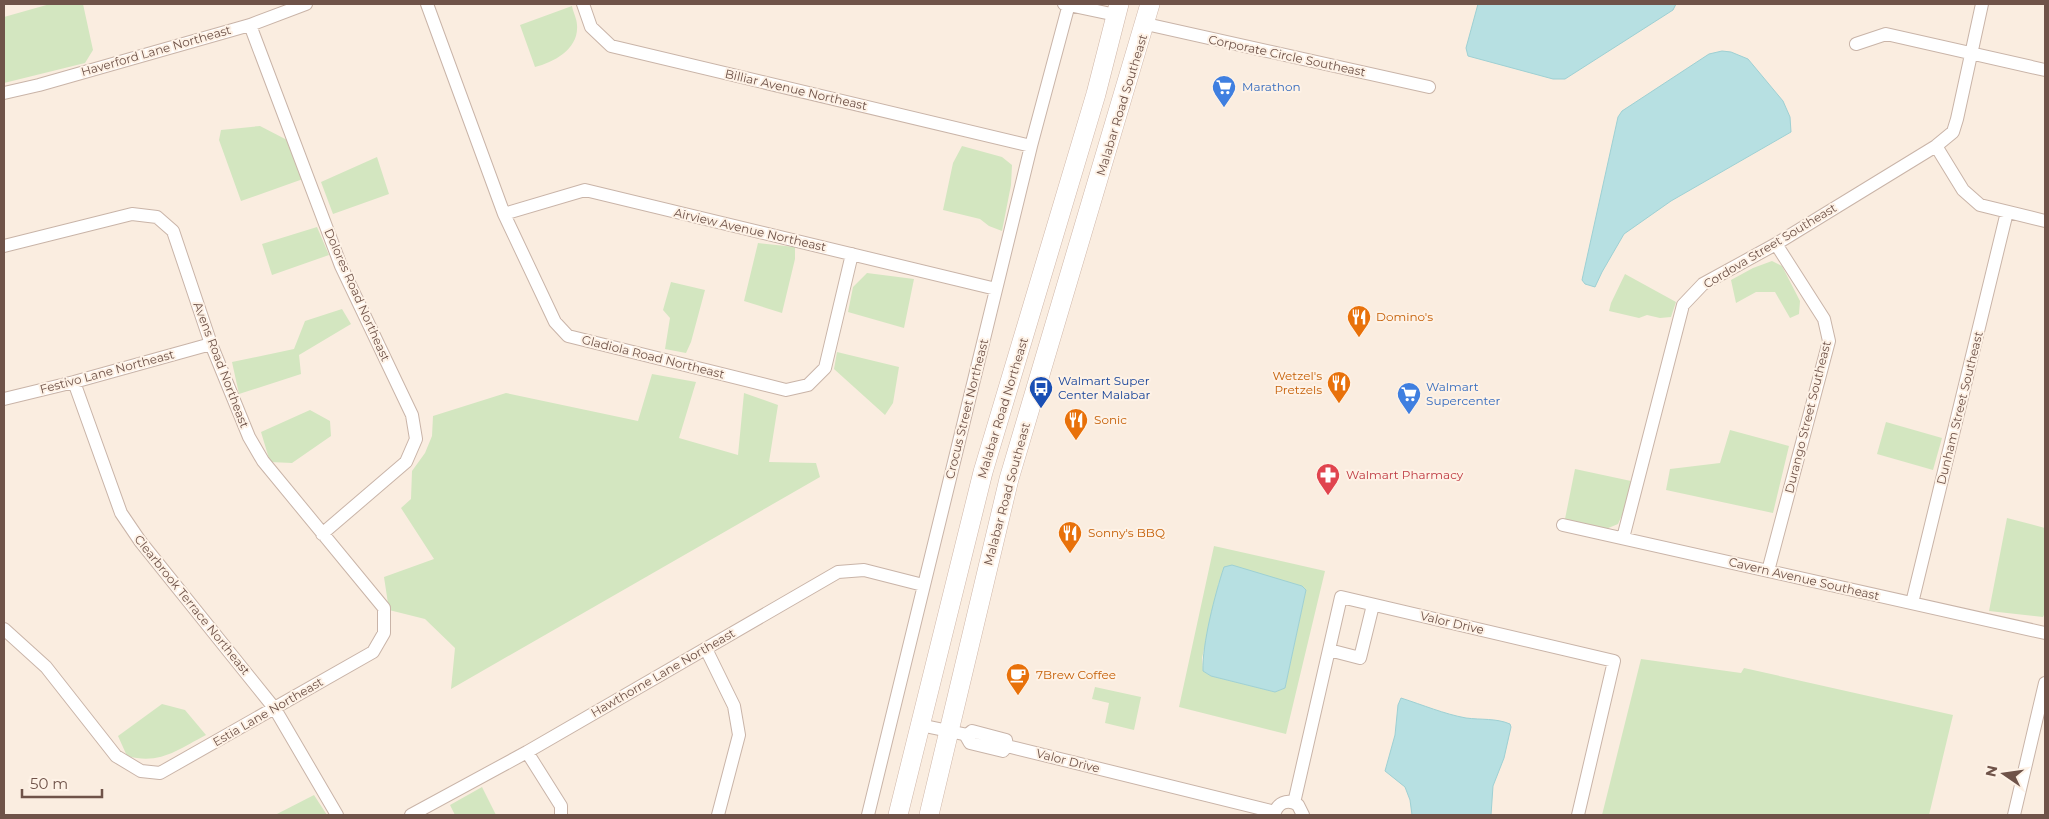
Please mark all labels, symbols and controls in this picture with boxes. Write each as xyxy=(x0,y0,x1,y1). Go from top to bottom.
street label: Haverford Lane Northeast xyxy=(79,22,233,79)
street label: Malabar Road Southeast xyxy=(1093,32,1150,177)
street label: Corporate Circle Southeast xyxy=(1207,32,1367,80)
street label: Billiar Avenue Northeast xyxy=(724,66,869,113)
supermarket icon: Marathon xyxy=(1211,74,1237,108)
place label: Marathon xyxy=(1242,79,1301,94)
street label: Cordova Street Southeast xyxy=(1700,200,1839,291)
street label: Airview Avenue Northeast xyxy=(672,205,828,254)
street label: Dolores Road Northeast xyxy=(321,226,394,364)
street label: Avens Road Northeast xyxy=(191,300,252,430)
restaurant icon: Domino's xyxy=(1346,304,1372,338)
place label: Domino's xyxy=(1376,309,1433,324)
street label: Dunham Street Southeast xyxy=(1933,330,1986,486)
street label: Gladiola Road Northeast xyxy=(580,332,726,382)
street label: Malabar Road Northeast xyxy=(974,335,1031,480)
street label: Crocus Street Northeast xyxy=(942,337,991,481)
street label: Durango Street Southeast xyxy=(1781,339,1834,495)
street label: Festivo Lane Northeast xyxy=(38,346,176,397)
place label: Wetzel's Pretzels xyxy=(1272,368,1322,397)
restaurant icon: Wetzel's Pretzels xyxy=(1326,370,1352,404)
place label: Walmart Super Center Malabar xyxy=(1058,373,1150,402)
bus stop icon: Walmart Super Center Malabar xyxy=(1028,375,1054,409)
place label: Walmart Supercenter xyxy=(1426,379,1500,408)
supermarket icon: Walmart Supercenter xyxy=(1396,381,1422,415)
restaurant icon: Sonic xyxy=(1063,407,1089,441)
place label: Sonic xyxy=(1094,412,1127,427)
street label: Malabar Road Southeast xyxy=(980,421,1033,567)
pharmacy icon: Walmart Pharmacy xyxy=(1315,462,1341,496)
place label: Walmart Pharmacy xyxy=(1346,467,1464,482)
restaurant icon: Sonny's BBQ xyxy=(1057,520,1083,554)
place label: Sonny's BBQ xyxy=(1088,525,1165,540)
street label: Clearbrook Terrace Northeast xyxy=(131,532,254,678)
street label: Cavern Avenue Southeast xyxy=(1727,554,1881,603)
street label: Valor Drive xyxy=(1419,608,1485,637)
street label: Hawthorne Lane Northeast xyxy=(588,625,738,720)
cafe icon: 7Brew Coffee xyxy=(1005,662,1031,696)
place label: 7Brew Coffee xyxy=(1036,667,1116,682)
street label: Estia Lane Northeast xyxy=(210,674,326,749)
street label: Valor Drive xyxy=(1035,745,1101,776)
north arrow xyxy=(1979,749,2029,799)
text: N xyxy=(1981,764,2001,779)
scale bar xyxy=(22,766,102,798)
text: 50 m xyxy=(30,774,68,793)

